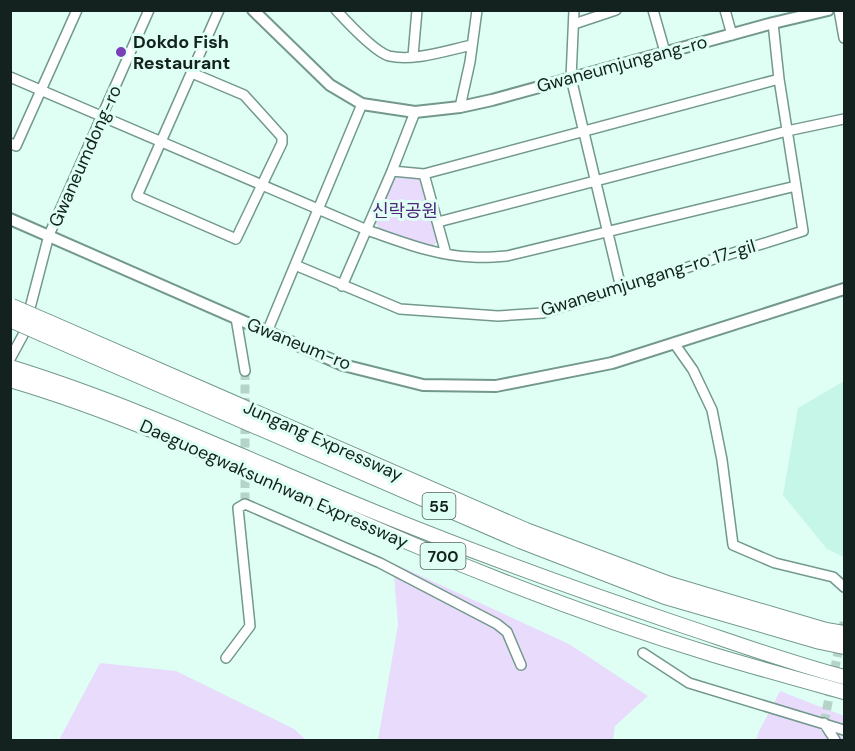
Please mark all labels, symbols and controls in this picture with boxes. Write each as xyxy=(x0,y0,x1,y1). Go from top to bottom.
place label: Dokdo Fish Restaurant xyxy=(133,30,230,75)
street label: Gwaneumjungang-ro xyxy=(534,30,710,98)
marker: Dokdo Fish Restaurant xyxy=(114,45,128,59)
street label: Gwaneumdong-ro xyxy=(43,81,127,231)
park label: 신락공원 xyxy=(372,199,438,223)
street label: Gwaneumjungang-ro 17-gil xyxy=(538,234,758,322)
street label: Gwaneum-ro xyxy=(243,312,355,376)
street label: Jungang Expressway xyxy=(239,395,407,487)
street label: Daeguoegwaksunhwan Expressway xyxy=(136,414,412,554)
road number: 55 xyxy=(422,493,456,519)
road number: 700 xyxy=(420,543,466,569)

